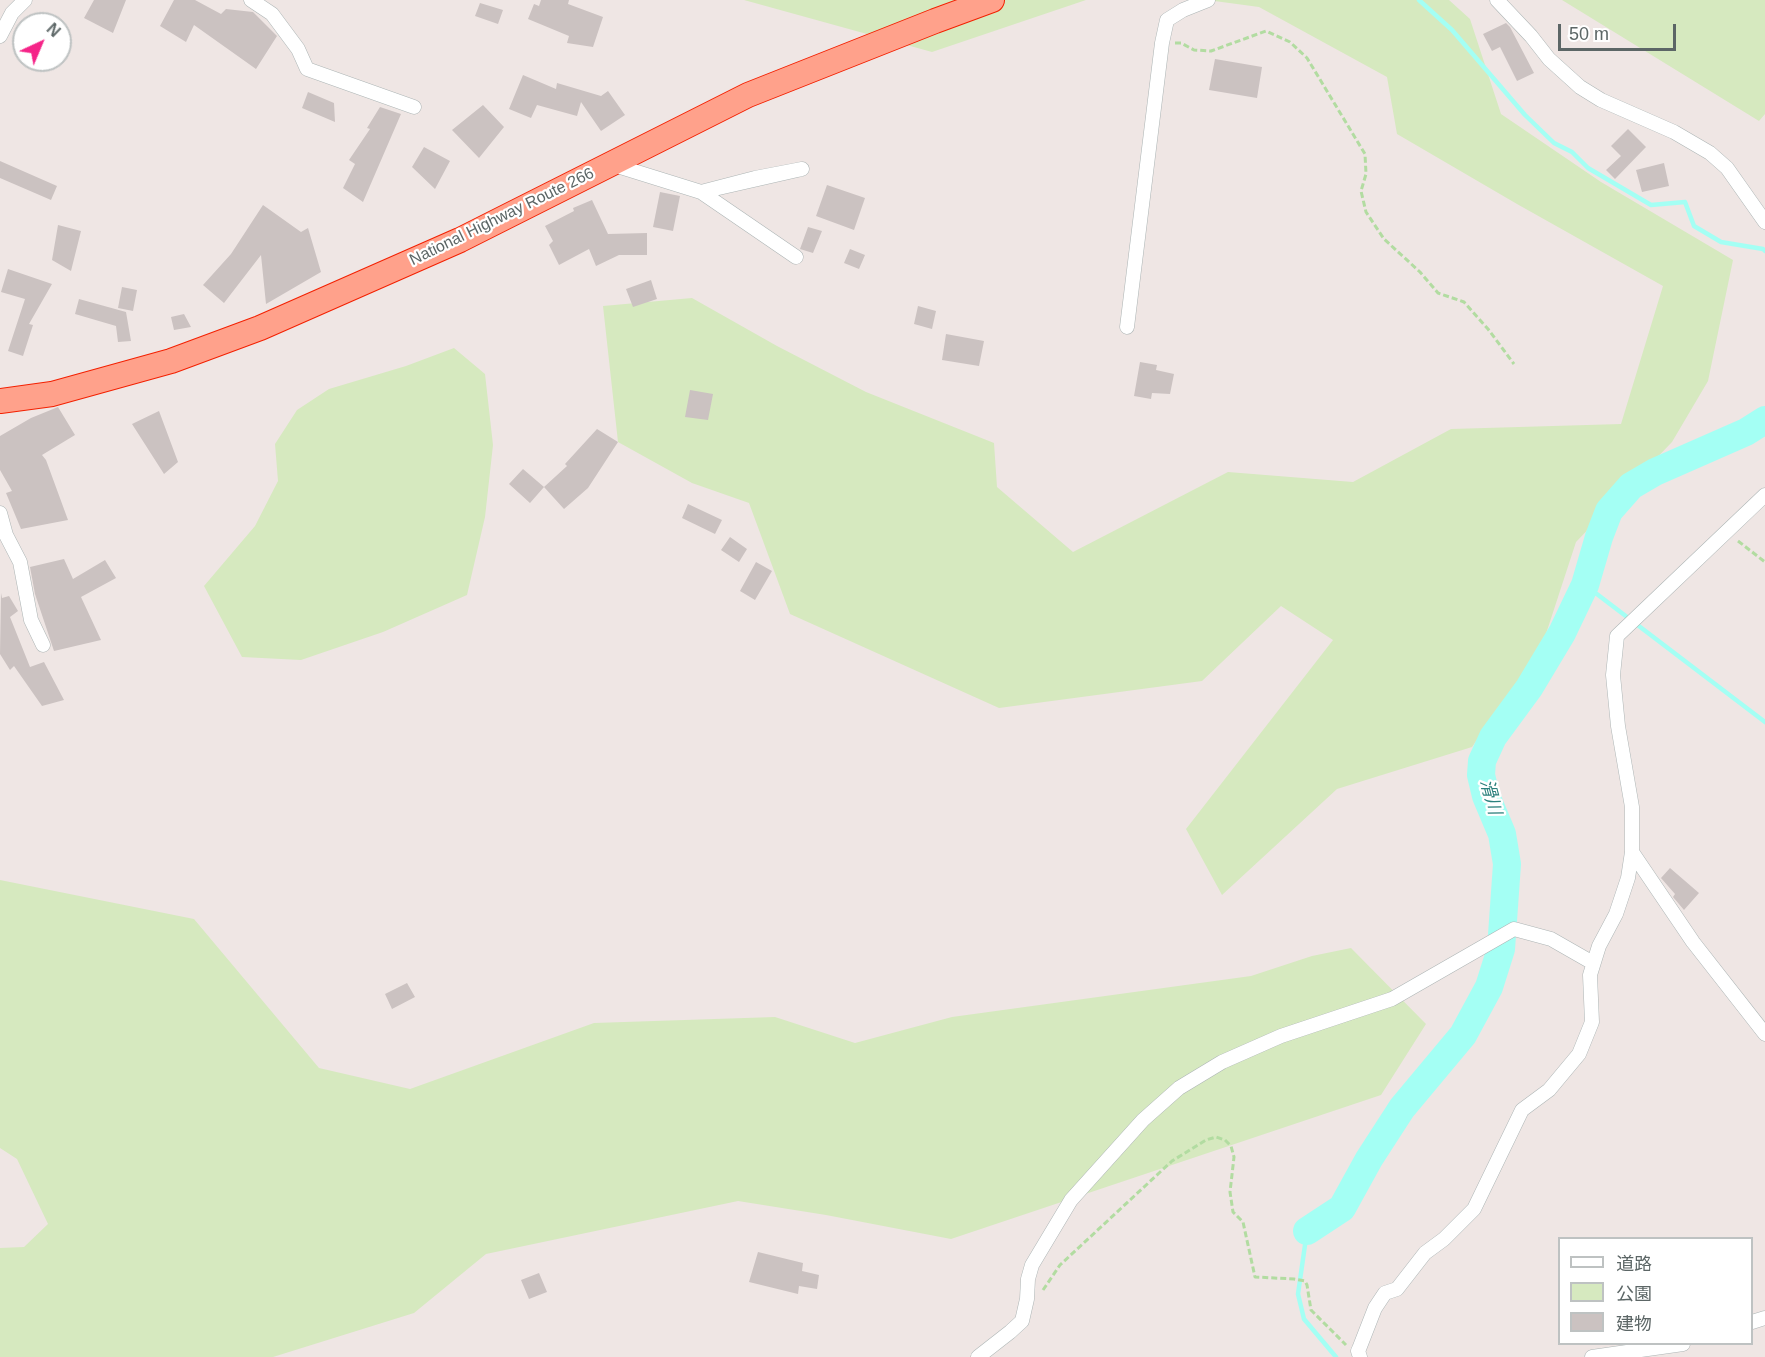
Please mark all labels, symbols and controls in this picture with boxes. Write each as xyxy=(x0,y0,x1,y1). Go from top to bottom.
north arrow xyxy=(12,12,72,72)
scale bar xyxy=(1561,12,1680,50)
text: N xyxy=(43,20,64,40)
text: 50 m xyxy=(1569,24,1609,44)
street label: National Highway Route 266 xyxy=(407,164,597,270)
water label: 滑川 xyxy=(1475,777,1505,817)
legend xyxy=(1558,1237,1753,1345)
text: 道路 xyxy=(1616,1254,1652,1274)
text: 公園 xyxy=(1616,1284,1652,1304)
text: 建物 xyxy=(1616,1314,1652,1334)

